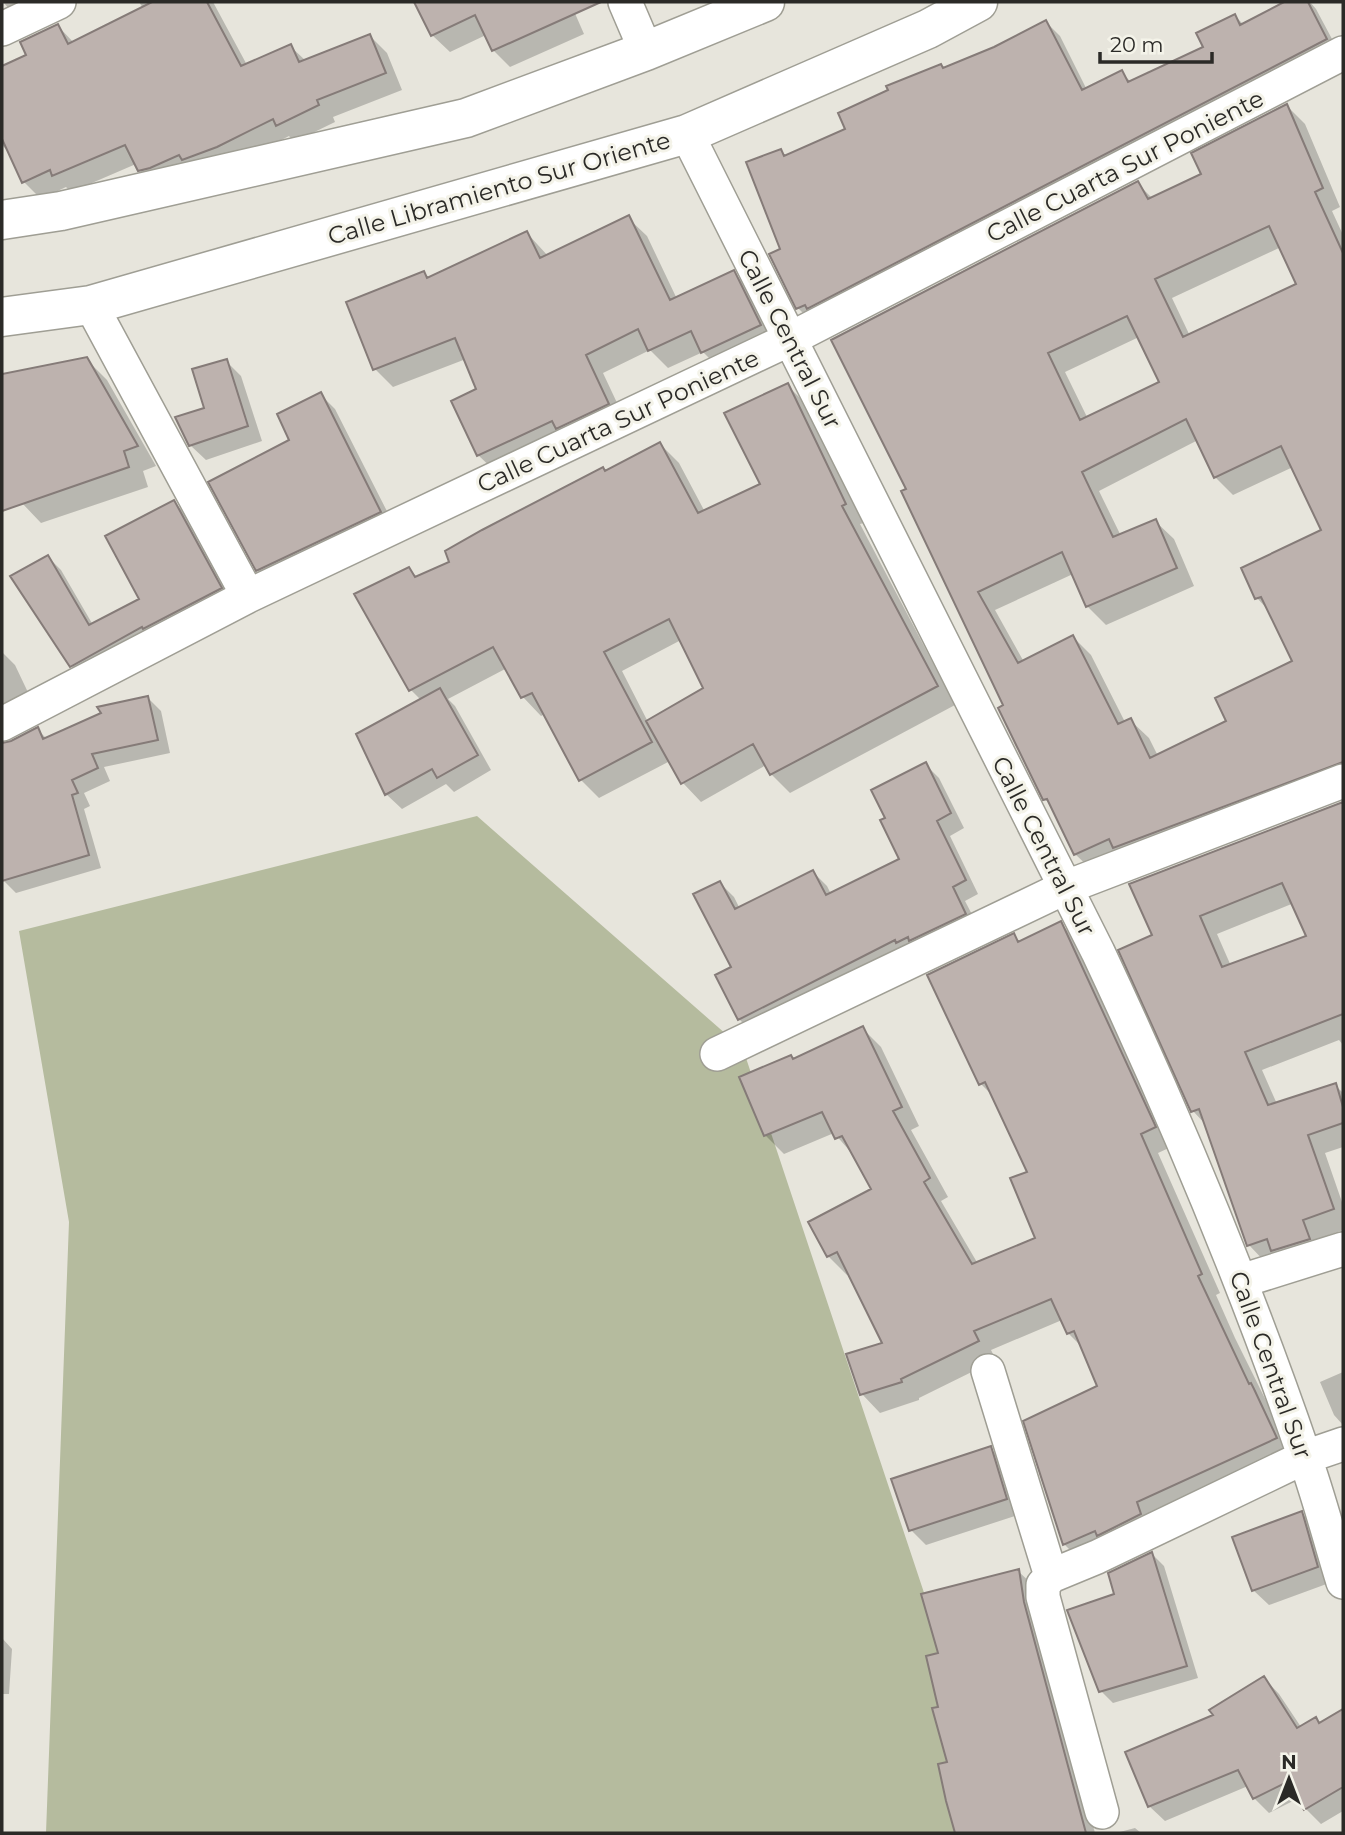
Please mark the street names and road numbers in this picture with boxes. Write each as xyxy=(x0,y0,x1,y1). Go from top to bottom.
street label: Calle Cuarta Sur Poniente xyxy=(982,83,1268,249)
street label: Calle Libramiento Sur Oriente xyxy=(324,125,674,251)
street label: Calle Central Sur xyxy=(732,244,848,434)
street label: Calle Cuarta Sur Poniente xyxy=(473,343,763,499)
street label: Calle Central Sur xyxy=(986,751,1102,941)
street label: Calle Central Sur xyxy=(1224,1267,1318,1463)

